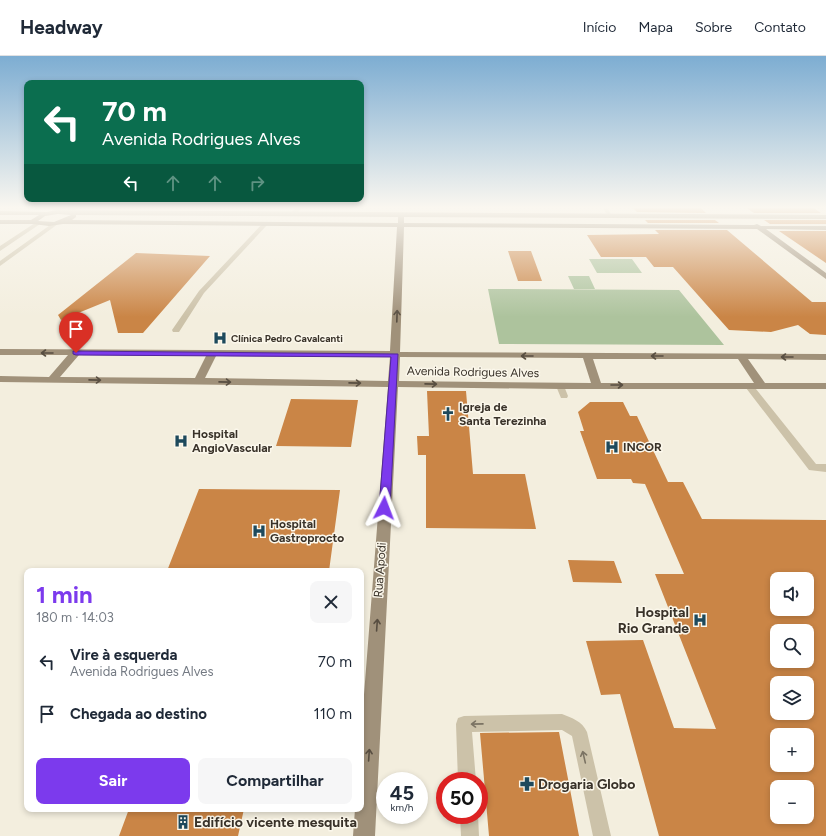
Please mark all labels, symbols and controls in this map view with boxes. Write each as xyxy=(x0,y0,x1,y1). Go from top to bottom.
text: Headway xyxy=(20,16,103,39)
text: Início xyxy=(583,19,616,36)
text: Mapa xyxy=(638,19,673,36)
text: Sobre xyxy=(695,19,732,36)
text: Contato xyxy=(754,19,806,36)
text: 70 m xyxy=(102,94,167,128)
icon: left xyxy=(36,96,88,148)
text: Avenida Rodrigues Alves xyxy=(102,128,301,150)
icon: left xyxy=(120,172,142,194)
icon: ahead xyxy=(162,172,184,194)
icon: ahead xyxy=(204,172,226,194)
icon: right xyxy=(246,172,268,194)
one-way arrow xyxy=(393,310,400,323)
pin xyxy=(59,312,93,353)
icon: arrive xyxy=(65,318,87,340)
hospital icon: Clínica Pedro Cavalcanti xyxy=(212,330,228,346)
place label: Clínica Pedro Cavalcanti xyxy=(231,332,343,345)
one-way arrow xyxy=(41,349,54,357)
one-way arrow xyxy=(521,352,534,360)
one-way arrow xyxy=(651,352,664,360)
one-way arrow xyxy=(781,353,794,361)
street label: Avenida Rodrigues Alves xyxy=(407,364,540,380)
one-way arrow xyxy=(88,376,101,384)
one-way arrow xyxy=(218,378,231,386)
one-way arrow xyxy=(348,379,361,387)
one-way arrow xyxy=(424,380,437,388)
one-way arrow xyxy=(610,381,623,389)
place label: Igreja de Santa Terezinha xyxy=(459,400,546,428)
church icon: Igreja de Santa Terezinha xyxy=(440,406,456,422)
place label: Hospital AngioVascular xyxy=(192,427,273,455)
hospital icon: Hospital AngioVascular xyxy=(173,433,189,449)
hospital icon: INCOR xyxy=(604,439,620,455)
place label: INCOR xyxy=(623,440,662,454)
position arrow xyxy=(363,487,405,529)
place label: Hospital Gastroprocto xyxy=(270,517,344,545)
hospital icon: Hospital Gastroprocto xyxy=(251,523,267,539)
street label: Rua Apodi xyxy=(371,542,389,598)
map controls xyxy=(770,572,814,824)
button: sound xyxy=(770,572,814,616)
text: 1 min xyxy=(36,580,93,609)
button: close xyxy=(310,581,352,623)
place label: Hospital Rio Grande xyxy=(618,604,689,637)
text: 180 m · 14:03 xyxy=(36,610,114,625)
hospital icon: Hospital Rio Grande xyxy=(692,612,708,628)
one-way arrow xyxy=(373,619,381,632)
button: search xyxy=(770,624,814,668)
text: Vire à esquerda xyxy=(70,646,177,664)
icon: left xyxy=(36,651,58,673)
text: 70 m xyxy=(318,653,352,671)
text: Avenida Rodrigues Alves xyxy=(70,664,213,679)
button: layers xyxy=(770,676,814,720)
icon: arrive xyxy=(36,703,58,725)
text: Chegada ao destino xyxy=(70,705,207,723)
text: 110 m xyxy=(314,705,352,723)
one-way arrow xyxy=(471,720,484,727)
button: + xyxy=(770,728,814,772)
one-way arrow xyxy=(365,749,372,762)
one-way arrow xyxy=(580,751,588,764)
button: Sair xyxy=(36,758,190,804)
button: Compartilhar xyxy=(198,758,352,804)
speed limit sign: 50 xyxy=(436,772,488,824)
pharmacy icon: Drogaria Globo xyxy=(519,776,535,792)
place label: Drogaria Globo xyxy=(538,776,635,793)
button: − xyxy=(770,780,814,824)
text: 45 xyxy=(390,781,414,805)
text: km/h xyxy=(391,801,413,814)
building icon: Edifício vicente mesquita xyxy=(175,814,191,830)
place label: Edifício vicente mesquita xyxy=(194,814,357,831)

